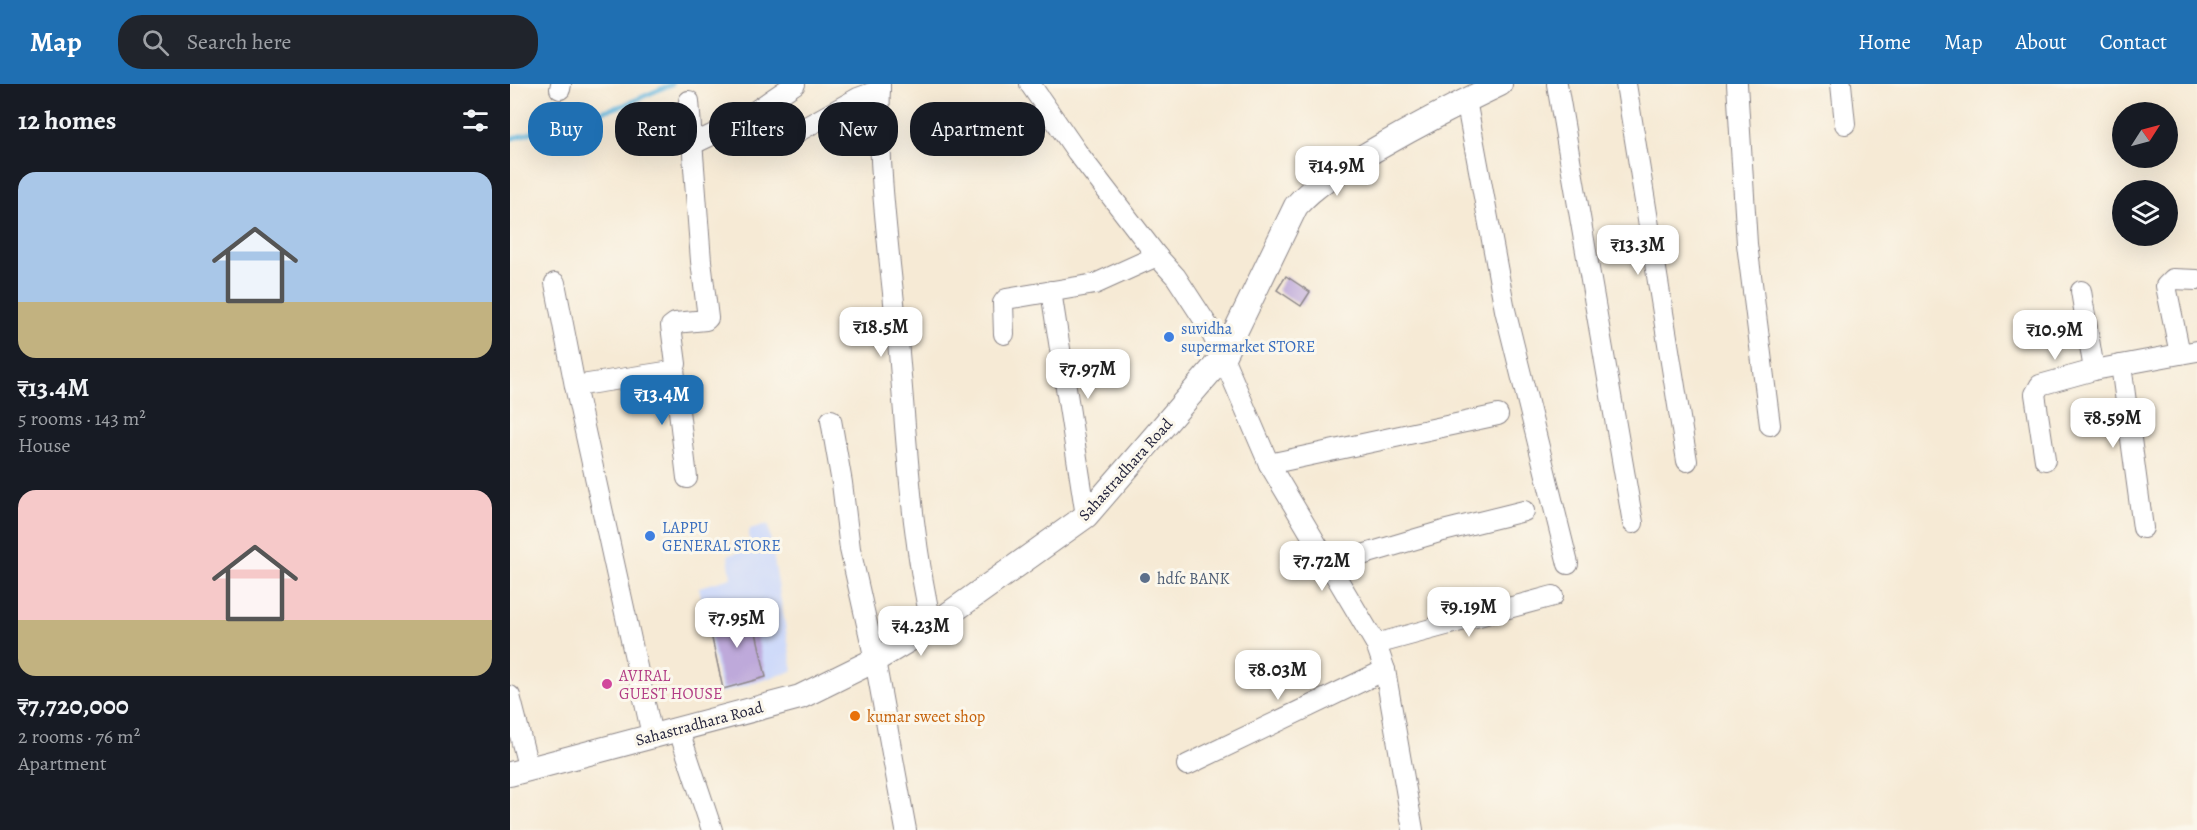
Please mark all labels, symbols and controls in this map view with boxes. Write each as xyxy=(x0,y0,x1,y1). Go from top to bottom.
search box xyxy=(118,15,538,69)
text: Map xyxy=(30,23,82,61)
icon: search xyxy=(139,26,172,59)
text: Search here xyxy=(187,27,291,57)
text: Home xyxy=(1858,28,1911,56)
text: Map xyxy=(1944,28,1982,56)
text: About xyxy=(2015,28,2067,56)
text: Contact xyxy=(2100,28,2167,56)
chip: Buy xyxy=(528,102,603,156)
chip: Rent xyxy=(615,102,697,156)
chip: Filters xyxy=(709,102,806,156)
chip: New xyxy=(818,102,898,156)
chip: Apartment xyxy=(910,102,1045,156)
north arrow xyxy=(2112,102,2178,168)
map controls xyxy=(2112,102,2178,246)
text: 12 homes xyxy=(18,103,116,138)
icon: filters xyxy=(459,104,492,137)
pin: ₹14.9M xyxy=(1288,146,1386,197)
text: ₹14.9M xyxy=(1309,152,1365,179)
button: layers xyxy=(2112,180,2178,246)
icon: home xyxy=(201,211,309,319)
pin: ₹13.3M xyxy=(1589,225,1687,276)
text: ₹13.3M xyxy=(1611,231,1665,258)
pin: ₹18.5M xyxy=(832,307,930,358)
pin: ₹10.9M xyxy=(2006,310,2104,361)
text: ₹18.5M xyxy=(853,313,909,340)
text: ₹10.9M xyxy=(2027,316,2083,343)
place label: suvidha supermarket STORE xyxy=(1181,318,1315,358)
marker: suvidha supermarket STORE xyxy=(1162,330,1176,344)
pin: ₹7.97M xyxy=(1039,349,1137,400)
text: ₹7.97M xyxy=(1060,355,1116,382)
text: ₹13.4M xyxy=(18,370,89,405)
pin: ₹13.4M xyxy=(613,375,711,426)
text: ₹13.4M xyxy=(635,381,689,408)
pin: ₹8.59M xyxy=(2064,398,2162,449)
text: ₹8.59M xyxy=(2084,404,2142,431)
text: 5 rooms · 143 m² xyxy=(18,405,146,432)
street label: Sahastradhara Road xyxy=(1074,413,1178,526)
text: House xyxy=(18,432,70,459)
place label: LAPPU GENERAL STORE xyxy=(662,517,781,557)
icon: home xyxy=(201,529,309,637)
marker: LAPPU GENERAL STORE xyxy=(643,529,657,543)
pin: ₹7.72M xyxy=(1273,541,1371,592)
text: ₹7.72M xyxy=(1294,547,1350,574)
place label: hdfc BANK xyxy=(1157,568,1230,590)
marker: hdfc BANK xyxy=(1138,571,1152,585)
pin: ₹9.19M xyxy=(1420,587,1518,638)
text: ₹9.19M xyxy=(1441,593,1497,620)
pin: ₹7.95M xyxy=(688,598,786,649)
text: ₹7.95M xyxy=(709,604,765,631)
pin: ₹4.23M xyxy=(872,606,970,657)
text: ₹4.23M xyxy=(892,612,950,639)
pin: ₹8.03M xyxy=(1229,650,1327,701)
text: ₹8.03M xyxy=(1249,656,1307,683)
place label: AVIRAL GUEST HOUSE xyxy=(618,665,722,705)
marker: AVIRAL GUEST HOUSE xyxy=(600,677,614,691)
text: ₹7,720,000 xyxy=(18,688,129,723)
street label: Sahastradhara Road xyxy=(633,696,766,752)
place label: kumar sweet shop xyxy=(867,706,985,728)
marker: kumar sweet shop xyxy=(848,709,862,723)
text: 2 rooms · 76 m² xyxy=(18,723,140,750)
text: Apartment xyxy=(18,750,107,777)

